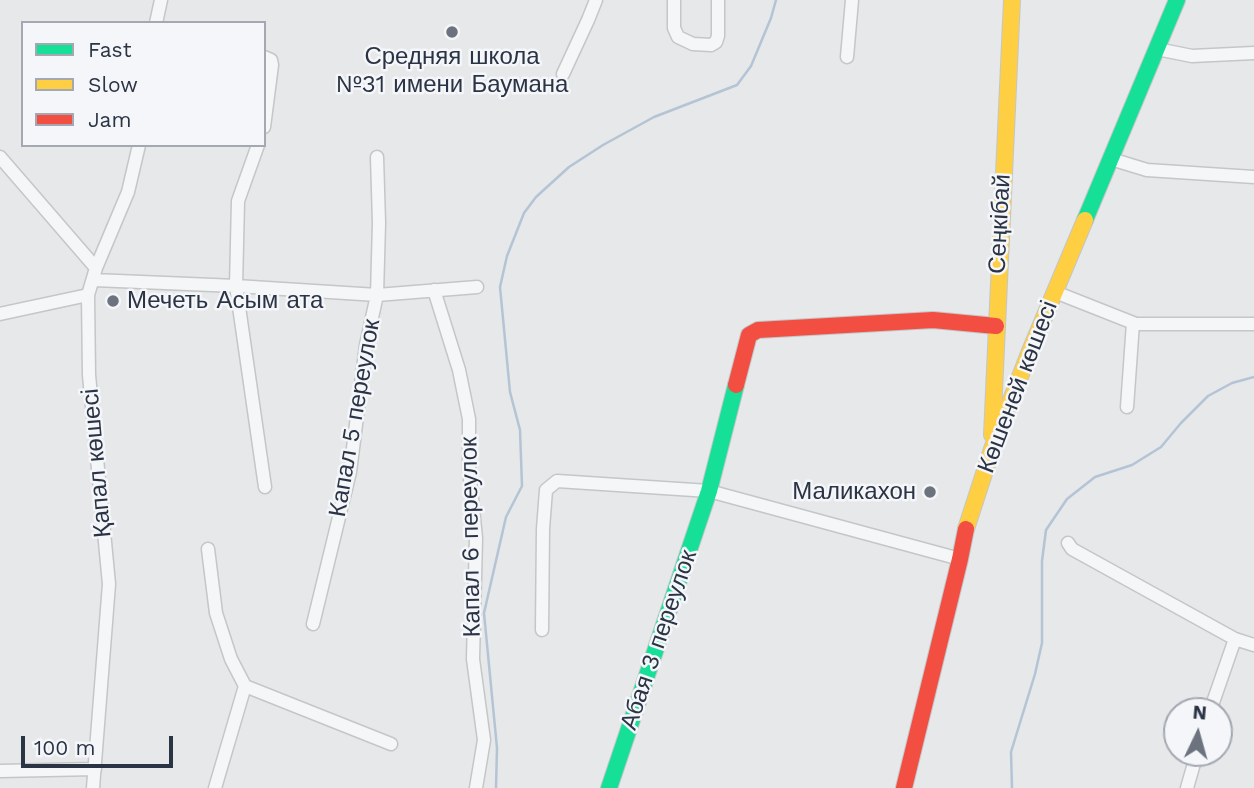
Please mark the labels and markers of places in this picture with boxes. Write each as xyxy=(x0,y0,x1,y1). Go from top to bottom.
marker: Средняя школа №31 имени Баумана xyxy=(444,24,460,40)
place label: Средняя школа №31 имени Баумана xyxy=(336,43,568,99)
place label: Мечеть Асым ата xyxy=(127,287,323,315)
marker: Мечеть Асым ата xyxy=(105,293,121,309)
place label: Маликахон xyxy=(792,478,916,506)
marker: Маликахон xyxy=(922,484,938,500)

